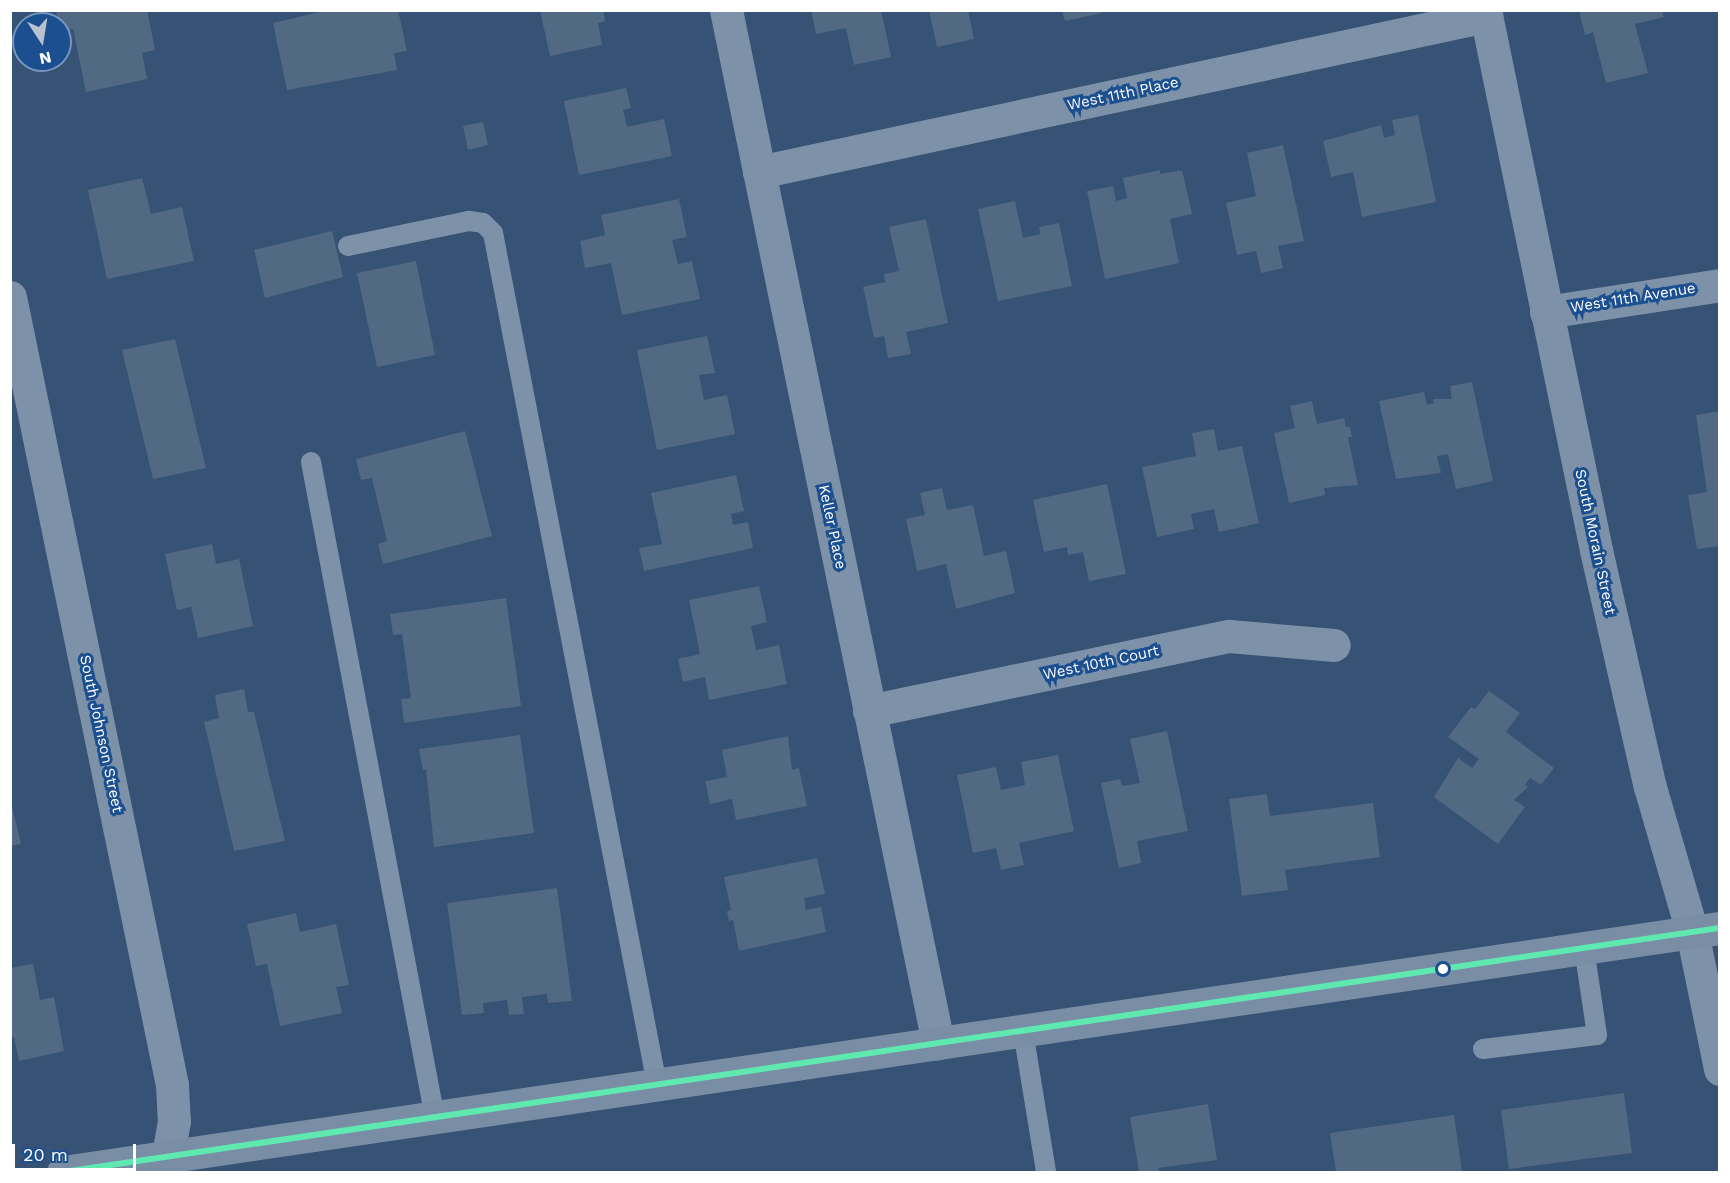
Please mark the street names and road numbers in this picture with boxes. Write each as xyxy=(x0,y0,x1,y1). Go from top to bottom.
street label: West 11th Place xyxy=(1066,73,1180,115)
street label: West 11th Avenue xyxy=(1569,279,1697,317)
street label: South Morain Street xyxy=(1571,468,1619,616)
street label: Keller Place xyxy=(814,483,850,571)
street label: West 10th Court xyxy=(1041,642,1161,684)
street label: South Johnson Street xyxy=(75,653,127,815)

